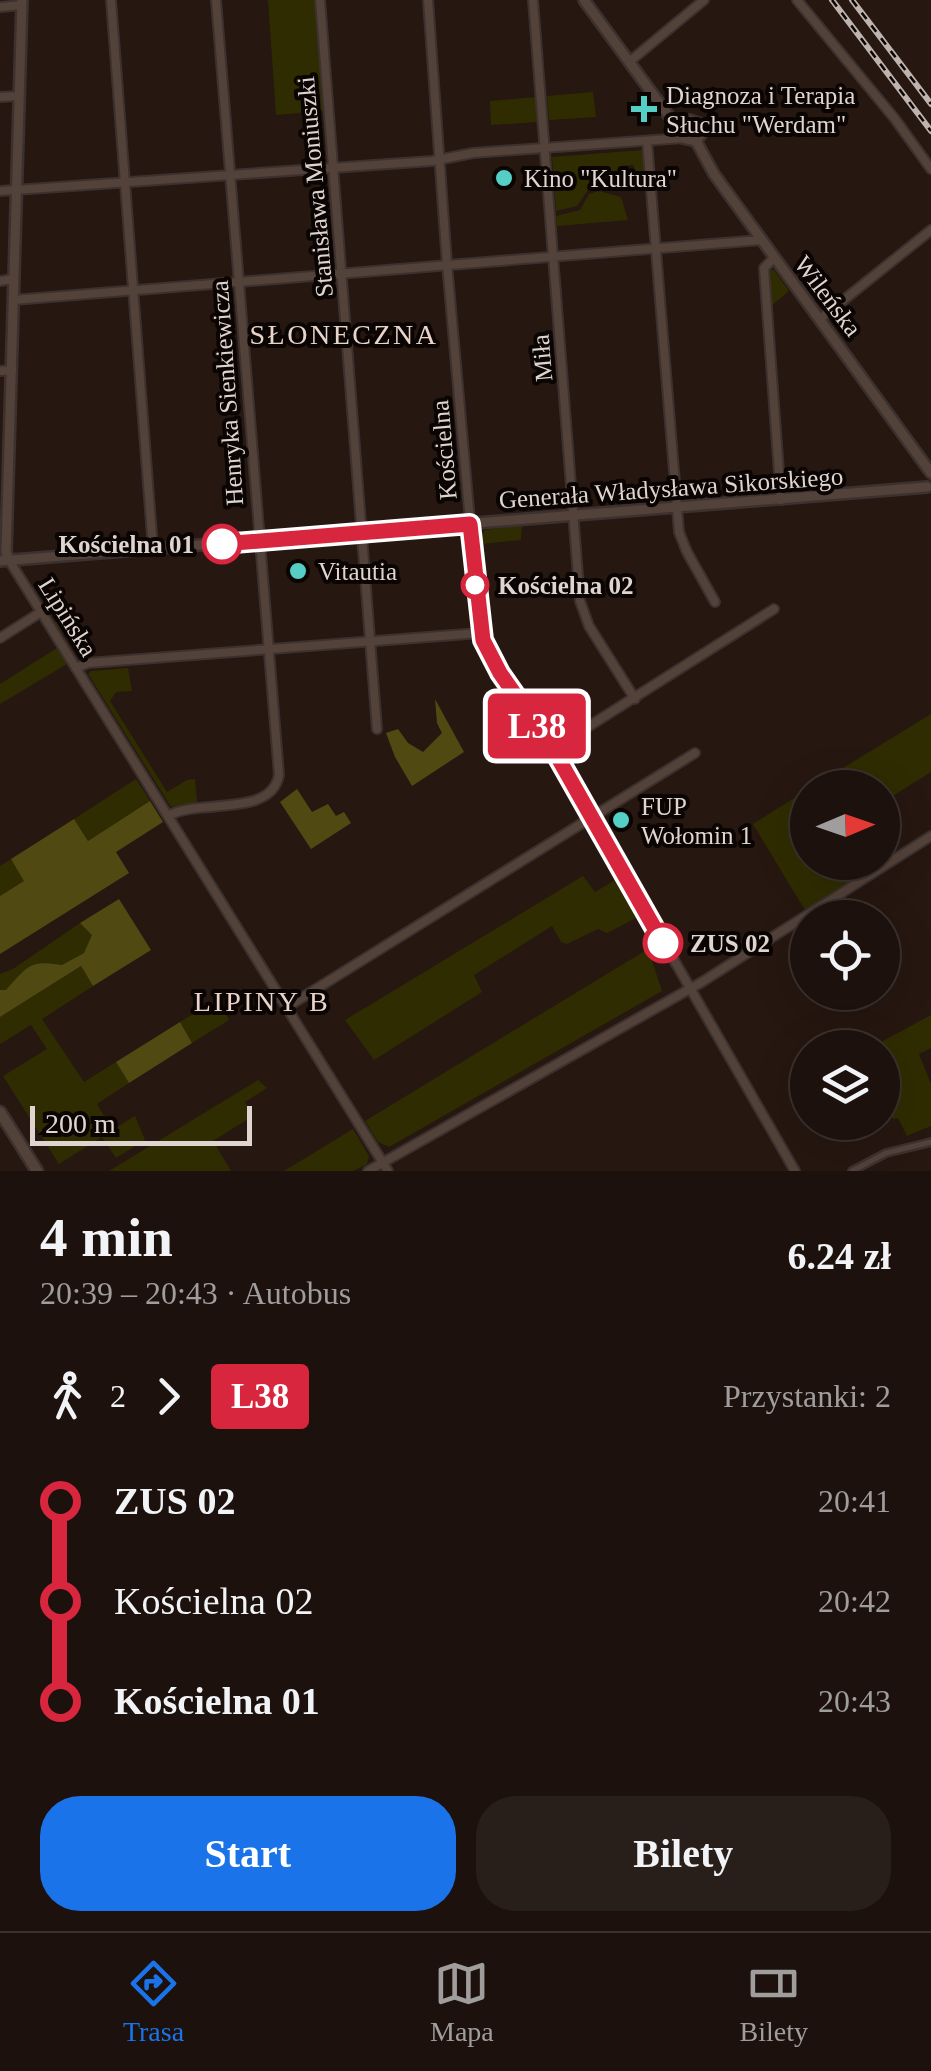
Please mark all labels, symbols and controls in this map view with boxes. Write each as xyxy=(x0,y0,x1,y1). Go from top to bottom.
street label: Stanisława Moniuszki xyxy=(292,75,338,299)
place label: Diagnoza i Terapia Słuchu "Werdam" xyxy=(666,82,855,138)
marker: Diagnoza i Terapia Słuchu "Werdam" xyxy=(631,96,657,122)
place label: Kino "Kultura" xyxy=(524,165,677,192)
marker: Kino "Kultura" xyxy=(493,167,515,189)
street label: Wileńska xyxy=(789,251,867,341)
street label: Henryka Sienkiewicza xyxy=(206,280,248,506)
district label: SŁONECZNA xyxy=(250,319,438,350)
street label: Miła xyxy=(526,333,558,383)
street label: Kościelna xyxy=(426,399,462,501)
street label: Generała Władysława Sikorskiego xyxy=(498,462,844,514)
marker: Kościelna 01 xyxy=(203,525,241,563)
place label: Kościelna 01 xyxy=(59,531,194,558)
place label: Vitautia xyxy=(318,558,397,585)
marker: Vitautia xyxy=(287,560,309,582)
marker: Kościelna 02 xyxy=(462,572,488,598)
place label: Kościelna 02 xyxy=(498,572,633,599)
street label: Lipińska xyxy=(33,573,103,661)
line badge: L38 xyxy=(480,694,594,758)
text: L38 xyxy=(508,707,566,746)
north arrow xyxy=(790,770,900,880)
map controls xyxy=(790,770,900,1140)
place label: FUP Wołomin 1 xyxy=(641,793,752,849)
marker: FUP Wołomin 1 xyxy=(610,809,632,831)
button: locate xyxy=(790,900,900,1010)
marker: ZUS 02 xyxy=(644,924,682,962)
place label: ZUS 02 xyxy=(690,930,770,957)
district label: LIPINY B xyxy=(194,986,330,1017)
button: layers xyxy=(790,1030,900,1140)
scale bar xyxy=(30,1101,252,1146)
text: 200 m xyxy=(45,1108,116,1139)
text: 4 min xyxy=(40,1207,173,1268)
text: 6.24 zł xyxy=(788,1235,891,1277)
text: 20:39 – 20:43 · Autobus xyxy=(40,1275,351,1311)
icon: walk xyxy=(40,1369,95,1424)
icon: forward xyxy=(141,1369,196,1424)
text: L38 xyxy=(231,1377,289,1416)
text: 2 xyxy=(110,1378,126,1414)
text: Przystanki: 2 xyxy=(723,1378,891,1414)
text: ZUS 02 xyxy=(114,1480,235,1522)
text: 20:41 xyxy=(818,1483,891,1519)
text: Kościelna 02 xyxy=(114,1580,313,1622)
text: 20:42 xyxy=(818,1583,891,1619)
text: Kościelna 01 xyxy=(114,1680,320,1722)
text: 20:43 xyxy=(818,1683,891,1719)
button: Start xyxy=(40,1796,456,1911)
button: Bilety xyxy=(476,1796,891,1911)
tab: Trasa xyxy=(123,1956,184,2048)
tab: Mapa xyxy=(430,1956,494,2048)
tab: Bilety xyxy=(740,1956,808,2048)

